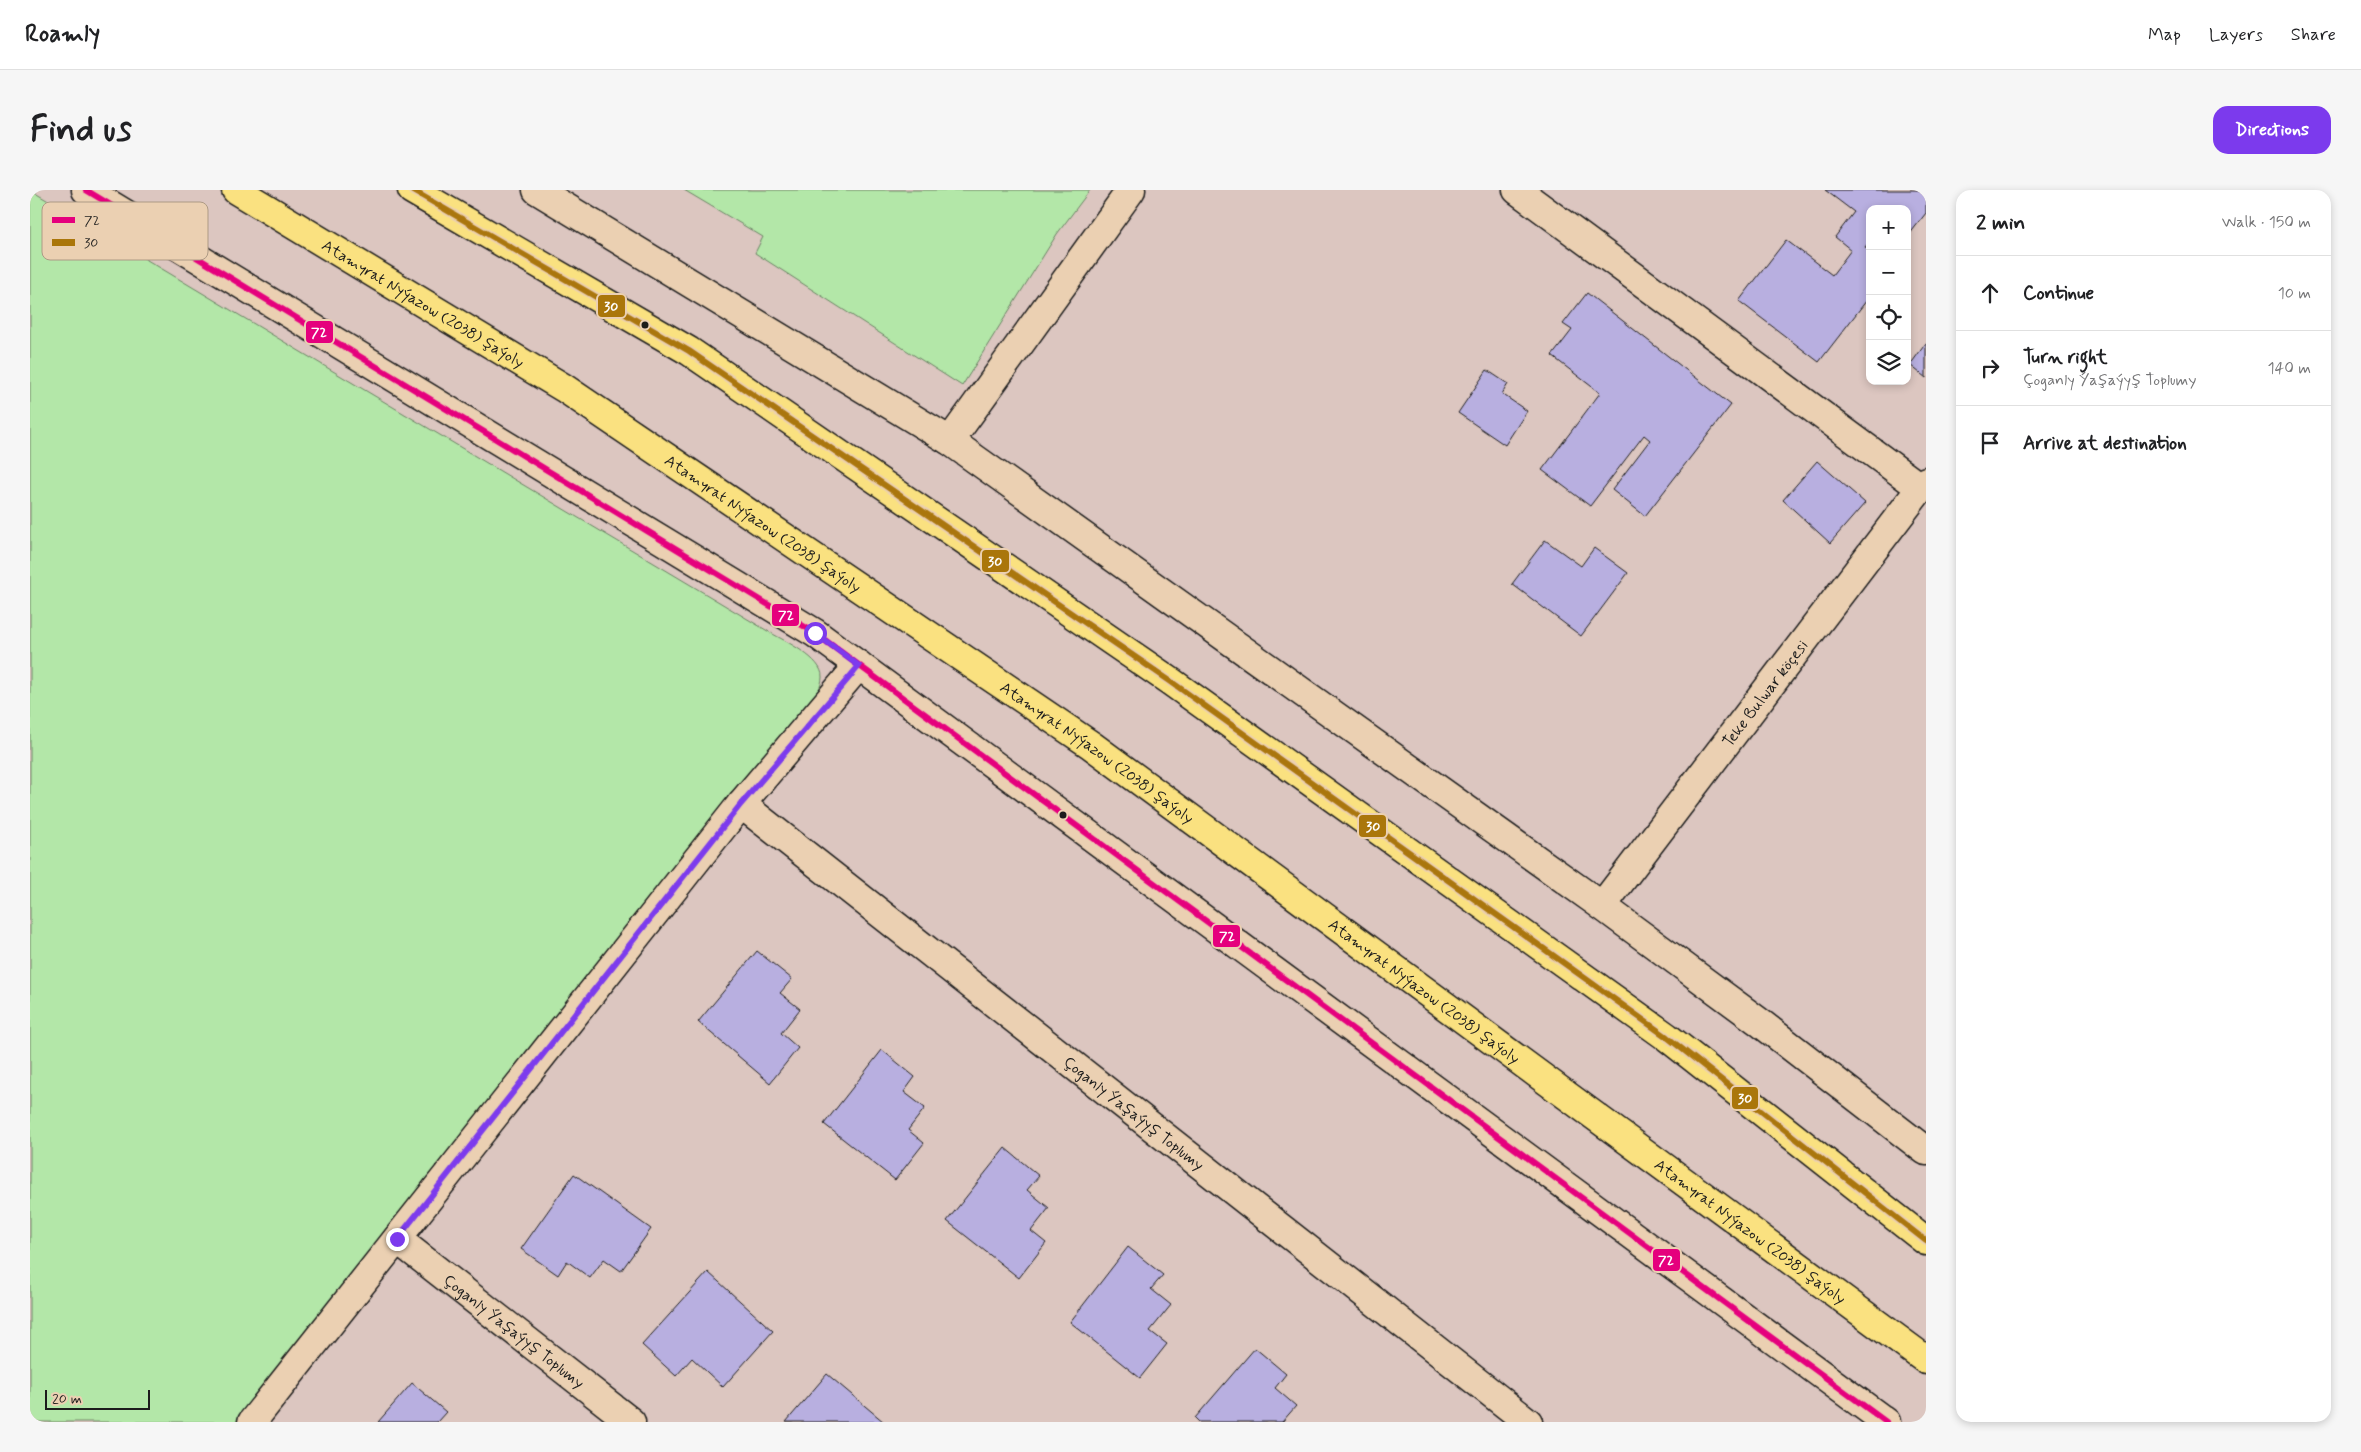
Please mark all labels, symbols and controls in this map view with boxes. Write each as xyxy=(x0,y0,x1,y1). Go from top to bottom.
text: Roamly xyxy=(25,19,100,50)
text: Map xyxy=(2148,23,2181,47)
text: Layers xyxy=(2209,23,2263,47)
text: Share xyxy=(2291,23,2336,47)
button: Directions xyxy=(2213,106,2331,154)
text: Find us xyxy=(30,107,132,153)
legend xyxy=(42,202,208,260)
map controls xyxy=(1866,205,1911,385)
button: + xyxy=(1866,205,1911,250)
text: 2 min xyxy=(1976,209,2025,237)
text: 72 xyxy=(84,212,100,230)
text: Walk · 150 m xyxy=(2222,212,2311,233)
text: 30 xyxy=(84,234,98,252)
street label: Atamyrat Nyýazow (2038) şaýoly xyxy=(318,235,528,374)
button: − xyxy=(1866,250,1911,295)
icon: ahead xyxy=(1976,279,2004,307)
text: Continue xyxy=(2023,281,2094,306)
text: 10 m xyxy=(2278,283,2311,304)
line badge: 30 xyxy=(597,294,626,318)
button: locate xyxy=(1866,295,1911,340)
text: 30 xyxy=(604,298,618,316)
line badge: 72 xyxy=(305,320,334,344)
unlabelled marker xyxy=(640,320,650,330)
text: 72 xyxy=(311,324,327,342)
button: layers xyxy=(1866,340,1911,385)
text: Turn right xyxy=(2023,345,2107,370)
icon: right xyxy=(1976,354,2004,382)
text: 140 m xyxy=(2267,358,2311,379)
text: Çoganly Ýaşaýyş Toplumy xyxy=(2023,370,2196,391)
icon: arrive xyxy=(1976,429,2004,457)
text: Arrive at destination xyxy=(2023,431,2187,456)
street label: Atamyrat Nyýazow (2038) şaýoly xyxy=(660,450,865,598)
line badge: 30 xyxy=(981,549,1010,573)
text: 30 xyxy=(988,553,1002,571)
line badge: 72 xyxy=(771,603,800,627)
text: 72 xyxy=(778,607,794,625)
route start xyxy=(804,622,827,645)
street label: Teke Bulwar köçesi xyxy=(1718,636,1813,752)
street label: Atamyrat Nyýazow (2038) şaýoly xyxy=(996,677,1198,829)
unlabelled marker xyxy=(1058,810,1068,820)
line badge: 30 xyxy=(1358,814,1387,838)
text: 30 xyxy=(1366,818,1380,836)
street label: Atamyrat Nyýazow (2038) şaýoly xyxy=(1324,914,1524,1069)
line badge: 72 xyxy=(1212,924,1241,948)
text: 72 xyxy=(1219,928,1235,946)
street label: Çoganly Ýaşaýyş Toplumy xyxy=(1059,1052,1208,1176)
line badge: 30 xyxy=(1731,1086,1759,1110)
text: 30 xyxy=(1738,1090,1752,1108)
street label: Atamyrat Nyýazow (2038) şaýoly xyxy=(1650,1155,1850,1310)
route end xyxy=(386,1228,409,1251)
line badge: 72 xyxy=(1652,1248,1681,1272)
text: 72 xyxy=(1658,1252,1674,1270)
street label: Çoganly Ýaşaýyş Toplumy xyxy=(439,1270,588,1394)
scale bar xyxy=(45,1387,150,1410)
text: 20 m xyxy=(52,1390,82,1408)

